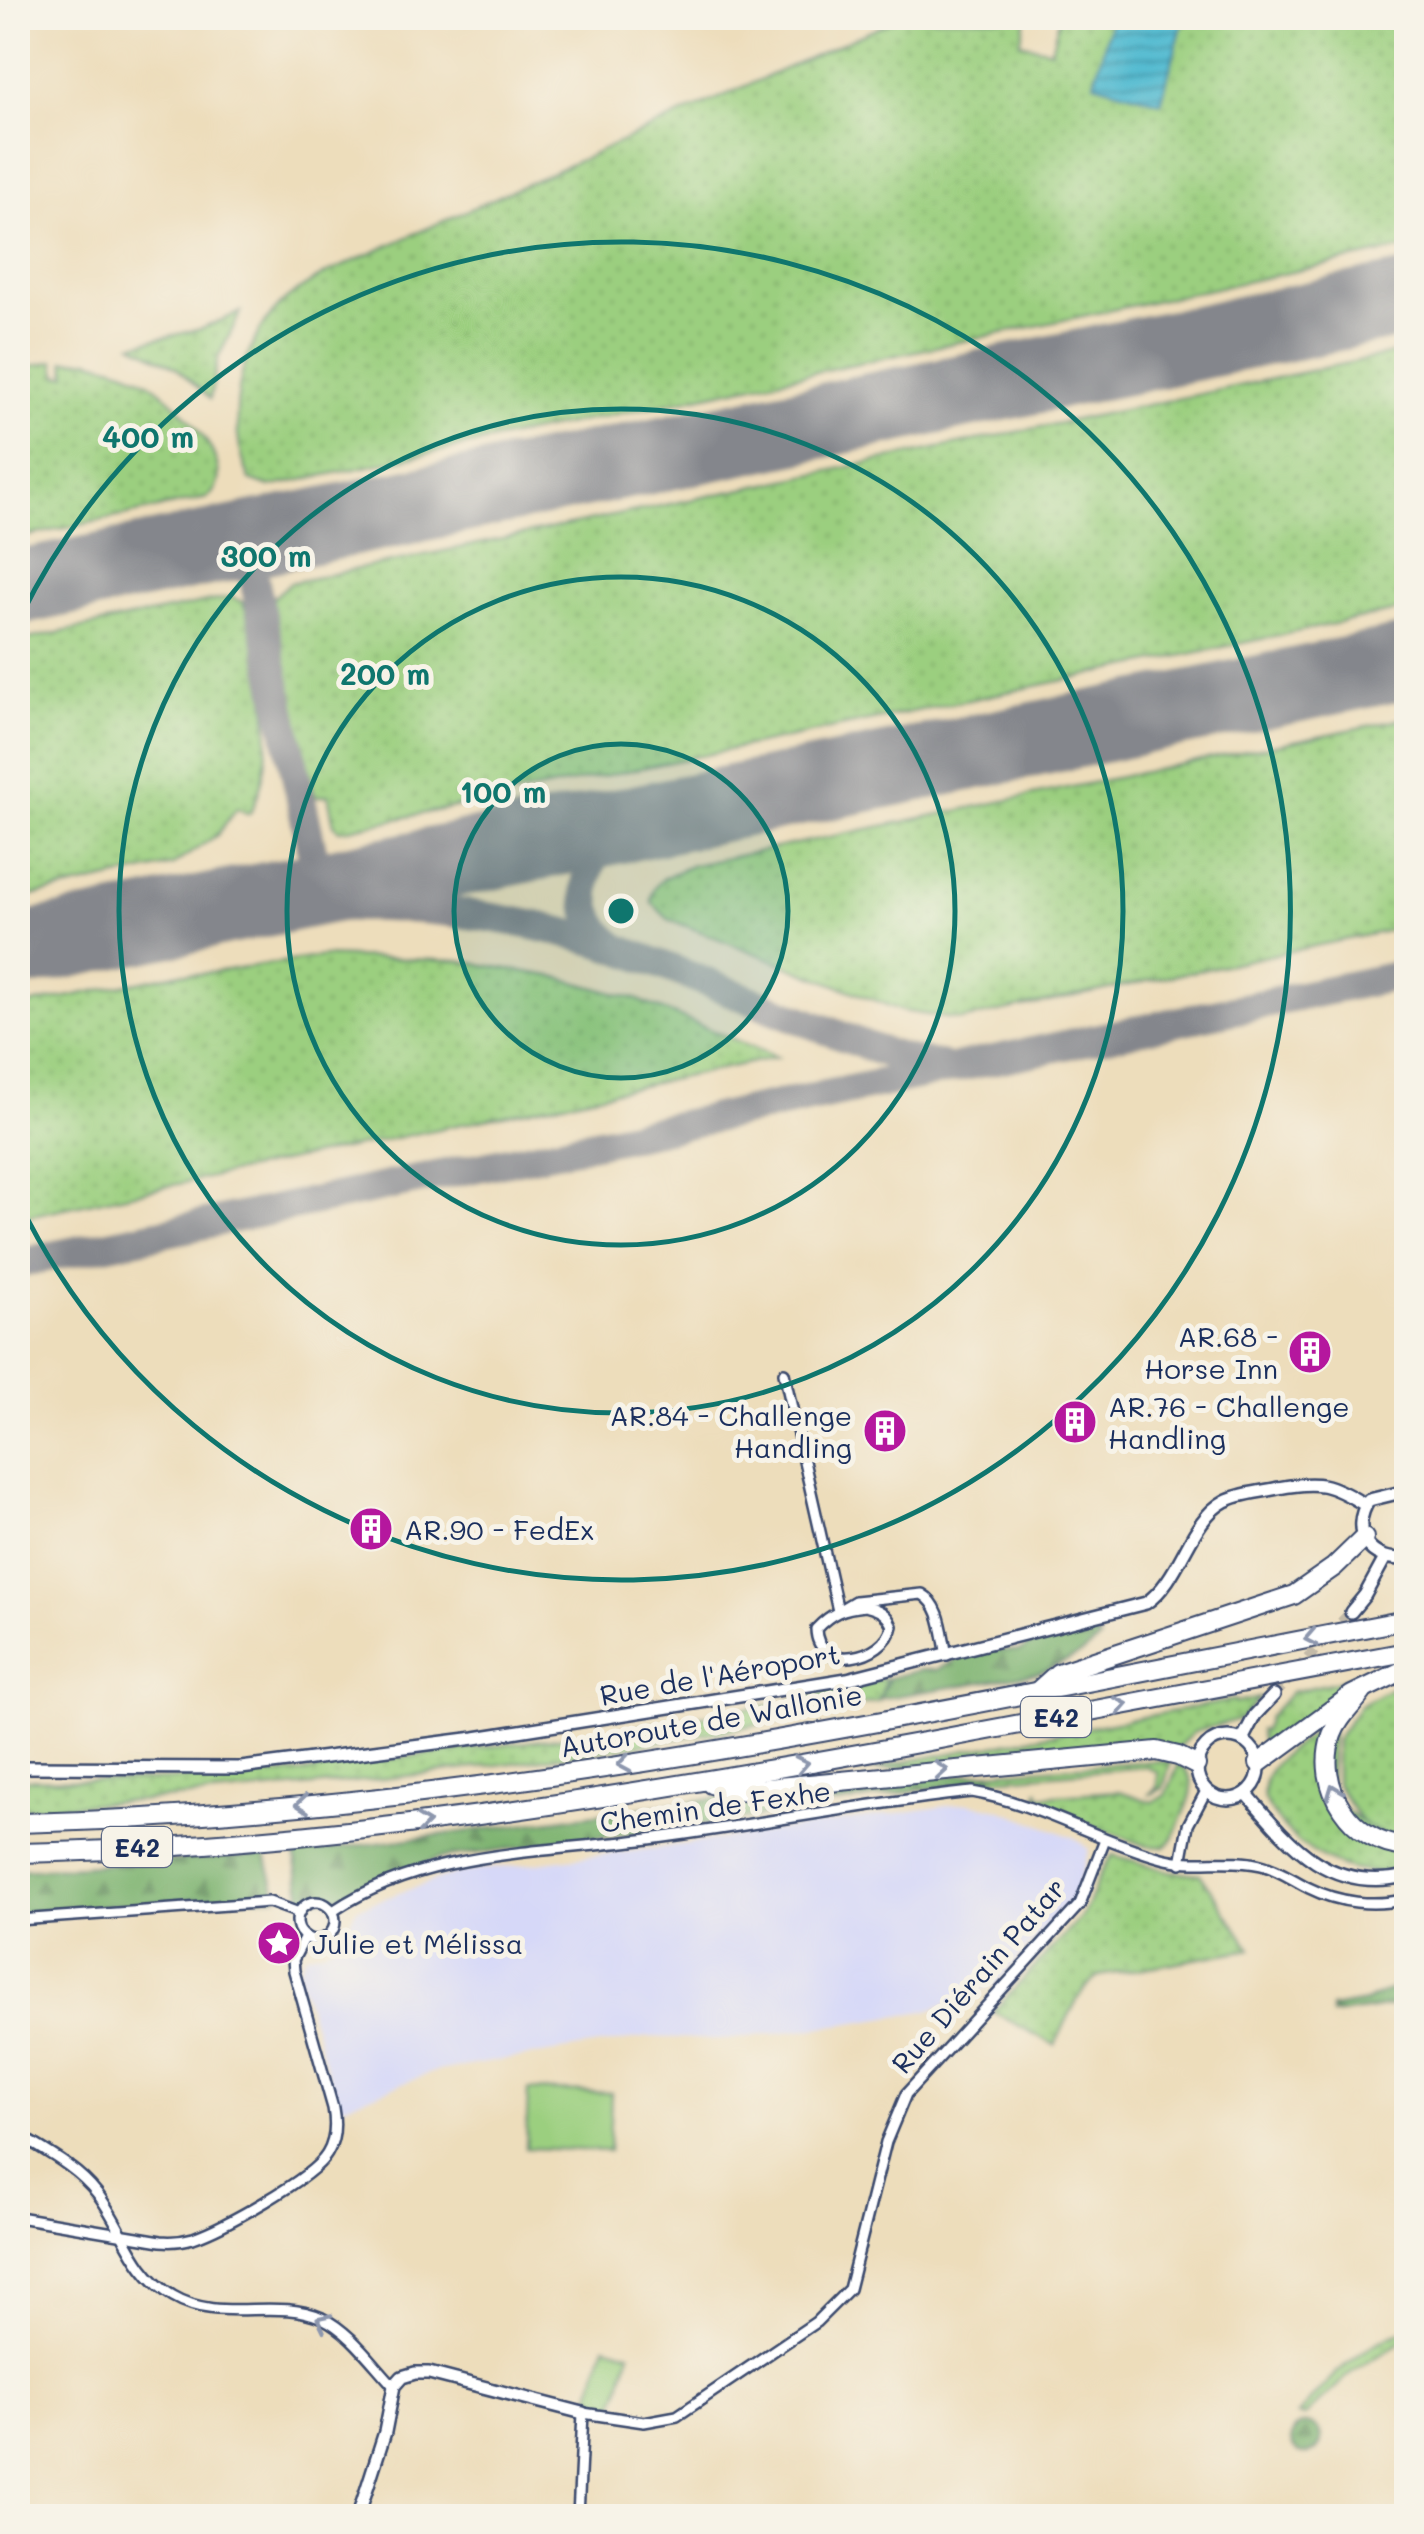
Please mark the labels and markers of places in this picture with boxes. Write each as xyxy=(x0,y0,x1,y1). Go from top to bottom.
centre of rings xyxy=(603,893,639,929)
place label: AR.68 - Horse Inn xyxy=(1144,1318,1278,1386)
building icon: AR.68 - Horse Inn xyxy=(1287,1329,1333,1375)
place label: AR.76 - Challenge Handling xyxy=(1108,1388,1350,1456)
place label: AR.84 - Challenge Handling xyxy=(610,1397,852,1465)
building icon: AR.76 - Challenge Handling xyxy=(1052,1399,1098,1445)
building icon: AR.84 - Challenge Handling xyxy=(862,1408,908,1454)
building icon: AR.90 - FedEx xyxy=(348,1506,394,1552)
place label: AR.90 - FedEx xyxy=(404,1511,594,1547)
place icon: Julie et Mélissa xyxy=(256,1920,302,1966)
place label: Julie et Mélissa xyxy=(312,1925,523,1961)

